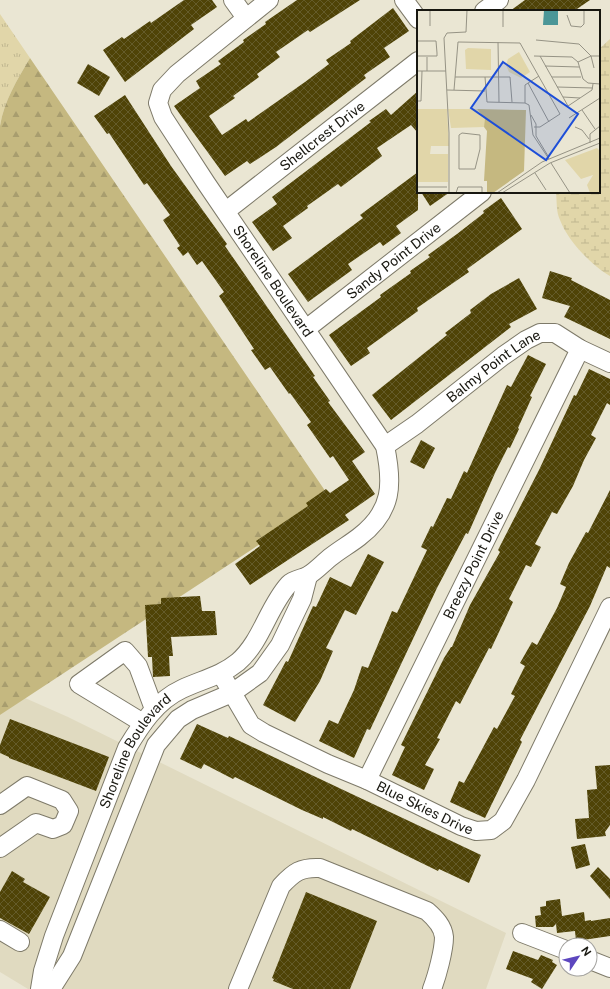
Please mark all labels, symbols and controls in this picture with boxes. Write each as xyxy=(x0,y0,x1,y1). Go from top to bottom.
inset map xyxy=(417,10,600,193)
street label: Shellcrest Drive xyxy=(276,98,368,174)
street label: Sandy Point Drive xyxy=(343,219,444,302)
street label: Shoreline Boulevard xyxy=(230,222,316,340)
street label: Balmy Point Lane xyxy=(443,326,543,406)
street label: Breezy Point Drive xyxy=(440,508,507,621)
street label: Shoreline Boulevard xyxy=(96,690,174,811)
street label: Blue Skies Drive xyxy=(374,778,475,838)
north arrow xyxy=(558,937,598,977)
text: N xyxy=(579,944,594,958)

